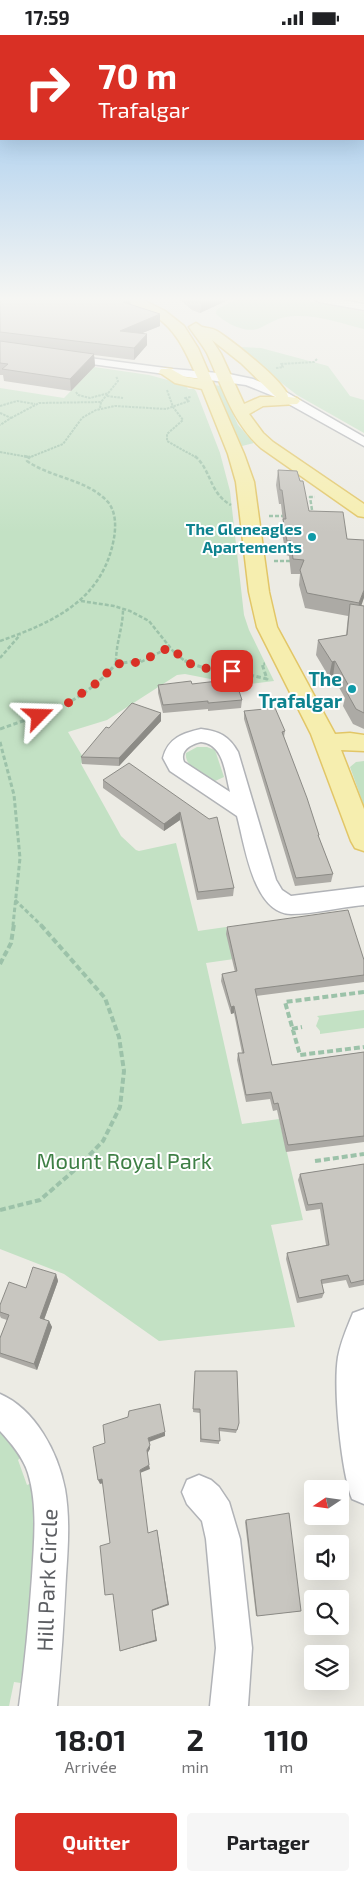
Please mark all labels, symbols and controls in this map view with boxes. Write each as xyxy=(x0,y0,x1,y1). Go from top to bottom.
text: 17:59 xyxy=(25,6,70,29)
text: 70 m xyxy=(98,54,177,96)
icon: right xyxy=(15,55,80,120)
text: Trafalgar xyxy=(98,96,190,122)
place label: The Gleneagles Apartements xyxy=(186,519,302,556)
marker: The Gleneagles Apartements xyxy=(306,531,318,543)
pin xyxy=(211,650,253,692)
icon: arrive xyxy=(218,657,246,685)
place label: The Trafalgar xyxy=(259,667,342,712)
marker: The Trafalgar xyxy=(346,683,358,695)
position arrow xyxy=(12,689,64,741)
park label: Mount Royal Park xyxy=(36,1147,212,1173)
north arrow xyxy=(304,1480,349,1525)
map controls xyxy=(304,1480,349,1690)
street label: Hill Park Circle xyxy=(31,1508,61,1652)
button: sound xyxy=(304,1535,349,1580)
button: search xyxy=(304,1590,349,1635)
button: layers xyxy=(304,1645,349,1690)
text: 18:01 xyxy=(55,1721,126,1757)
text: 2 xyxy=(186,1721,204,1757)
text: 110 xyxy=(264,1721,309,1757)
text: Arrivée xyxy=(65,1757,117,1776)
text: min xyxy=(182,1757,209,1776)
text: m xyxy=(279,1757,293,1776)
button: Quitter xyxy=(15,1813,177,1871)
button: Partager xyxy=(187,1813,349,1871)

